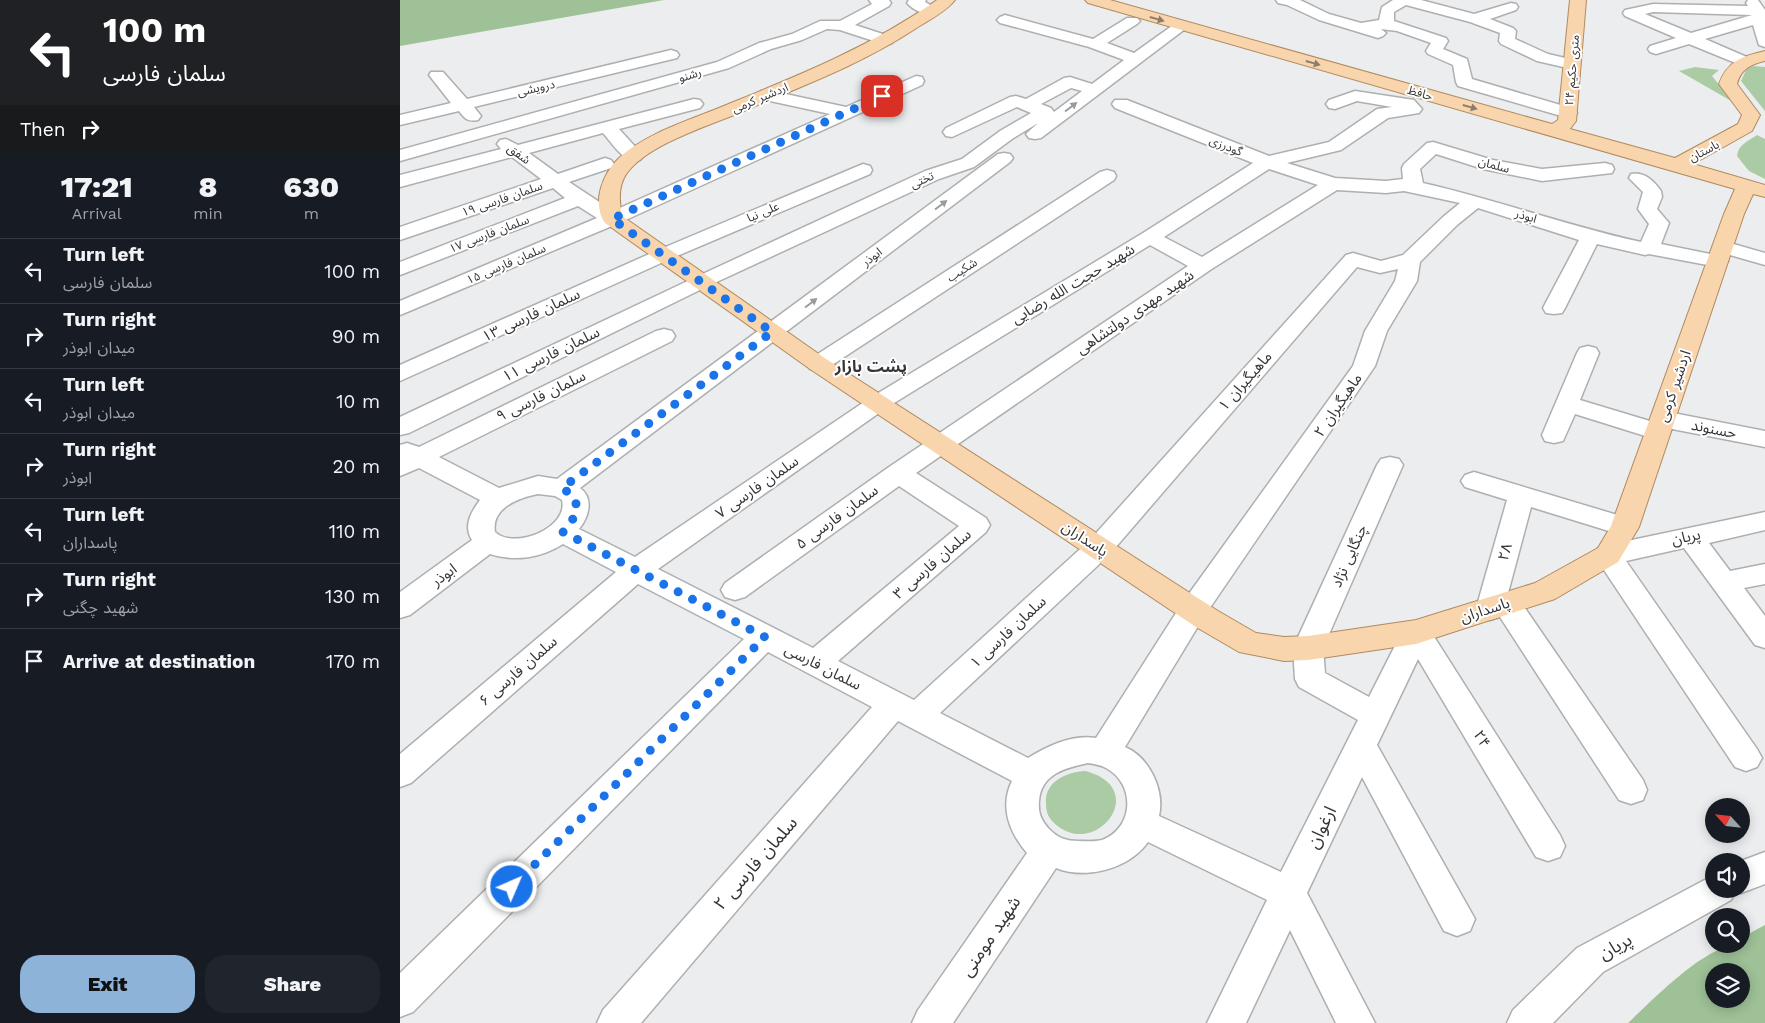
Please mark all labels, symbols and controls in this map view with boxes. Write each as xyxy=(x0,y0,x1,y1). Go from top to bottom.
text: 100 m xyxy=(103,9,206,51)
one-way arrow xyxy=(1149,16,1164,24)
icon: left xyxy=(20,20,85,85)
street label: ۲۴ متری حکیم xyxy=(1562,34,1584,106)
one-way arrow xyxy=(1306,59,1321,67)
text: سلمان فارسی xyxy=(103,61,226,86)
street label: رشنو xyxy=(677,65,703,85)
pin xyxy=(861,75,903,117)
street label: درویشی xyxy=(516,77,556,99)
street label: اردشیر کرمی xyxy=(730,80,790,116)
icon: arrive xyxy=(868,82,896,110)
street label: حافظ xyxy=(1406,83,1434,103)
one-way arrow xyxy=(1064,102,1077,113)
one-way arrow xyxy=(1462,103,1477,111)
icon: right xyxy=(76,115,104,143)
text: Then xyxy=(20,118,66,141)
street label: گودرزی xyxy=(1207,133,1245,159)
street label: باستان xyxy=(1686,137,1722,165)
street label: شفق xyxy=(504,141,533,168)
street label: سلمان xyxy=(1477,154,1511,176)
street label: تختی xyxy=(908,168,936,191)
text: 17:21 xyxy=(61,169,133,204)
text: 8 xyxy=(198,169,217,204)
text: 630 xyxy=(283,169,339,204)
street label: سلمان فارسی ۱۹ xyxy=(460,179,544,219)
street label: علی نیا xyxy=(745,199,781,225)
one-way arrow xyxy=(934,200,948,210)
text: Arrival xyxy=(72,204,122,223)
text: min xyxy=(193,204,223,223)
text: m xyxy=(304,204,319,223)
street label: ابوذر xyxy=(1513,206,1539,226)
street label: سلمان فارسی ۱۷ xyxy=(447,212,531,256)
street label: شهید حجت الله رضایی xyxy=(1008,240,1138,328)
street label: سلمان فارسی ۱۵ xyxy=(464,241,548,287)
text: Turn left xyxy=(63,243,144,266)
street label: ابوذر xyxy=(858,245,885,270)
street label: شکیب xyxy=(944,255,980,285)
icon: left xyxy=(20,257,48,285)
text: 100 m xyxy=(324,260,380,283)
street label: شهید مهدی دولتشاهی xyxy=(1073,266,1197,358)
text: سلمان فارسی xyxy=(63,273,152,292)
street label: سلمان فارسی ۱۳ xyxy=(479,284,583,346)
one-way arrow xyxy=(804,298,818,308)
text: Turn right xyxy=(63,308,156,331)
icon: right xyxy=(20,322,48,350)
street label: سلمان فارسی ۱۱ xyxy=(499,323,603,385)
text: 90 m xyxy=(332,325,380,348)
text: میدان ابوذر xyxy=(63,338,135,357)
street label: ماهیگیران ۱ xyxy=(1214,348,1276,414)
street label: اردشیر کرمی xyxy=(1653,348,1695,424)
district label: پشت بازار xyxy=(834,357,907,376)
street label: سلمان فارسی ۹ xyxy=(493,366,589,425)
street label: ماهیگیران ۲ xyxy=(1310,370,1366,440)
text: Turn left xyxy=(63,373,144,396)
icon: left xyxy=(20,387,48,415)
text: 10 m xyxy=(336,390,380,413)
text: میدان ابوذر xyxy=(63,403,135,422)
street label: حسنوند xyxy=(1690,416,1738,442)
text: Turn right xyxy=(63,438,156,461)
icon: right xyxy=(20,452,48,480)
street label: سلمان فارسی ۷ xyxy=(712,452,802,522)
text: 20 m xyxy=(333,455,380,478)
text: ابوذر xyxy=(63,468,92,487)
street label: سلمان فارسی ۵ xyxy=(792,481,882,553)
text: Turn left xyxy=(63,503,144,526)
icon: left xyxy=(20,517,48,545)
street label: پاسداران xyxy=(1058,518,1111,561)
text: 110 m xyxy=(329,520,380,543)
street label: چنگایی نژاد xyxy=(1327,522,1372,591)
street label: سلمان فارسی ۳ xyxy=(889,525,975,603)
street label: پریان xyxy=(1670,525,1702,550)
text: پاسداران xyxy=(63,533,118,552)
street label: ۲۸ xyxy=(1494,541,1516,563)
street label: ابوذر xyxy=(427,560,460,591)
text: Turn right xyxy=(63,568,156,591)
icon: right xyxy=(20,582,48,610)
text: 130 m xyxy=(325,585,380,608)
street label: سلمان فارسی ۱ xyxy=(966,592,1050,672)
street label: پاسداران xyxy=(1458,594,1512,628)
text: شهید چگنی xyxy=(63,598,138,617)
street label: سلمان فارسی ۶ xyxy=(475,632,561,710)
street label: سلمان فارسی xyxy=(782,640,865,694)
icon: arrive xyxy=(20,647,48,675)
text: Arrive at destination xyxy=(63,650,255,673)
text: 170 m xyxy=(326,650,380,673)
street label: ۲۴ xyxy=(1470,727,1494,751)
north arrow xyxy=(1705,798,1750,842)
map controls xyxy=(1705,798,1750,1008)
street label: ارغوان xyxy=(1302,802,1341,852)
street label: سلمان فارسی ۲ xyxy=(709,812,802,915)
button: sound xyxy=(1705,853,1750,898)
position arrow xyxy=(485,860,537,912)
street label: شهید مومنی xyxy=(955,892,1025,981)
button: search xyxy=(1705,908,1750,953)
street label: پریان xyxy=(1595,928,1636,965)
button: Exit xyxy=(20,955,195,1013)
button: Share xyxy=(205,955,380,1013)
button: layers xyxy=(1705,963,1750,1008)

